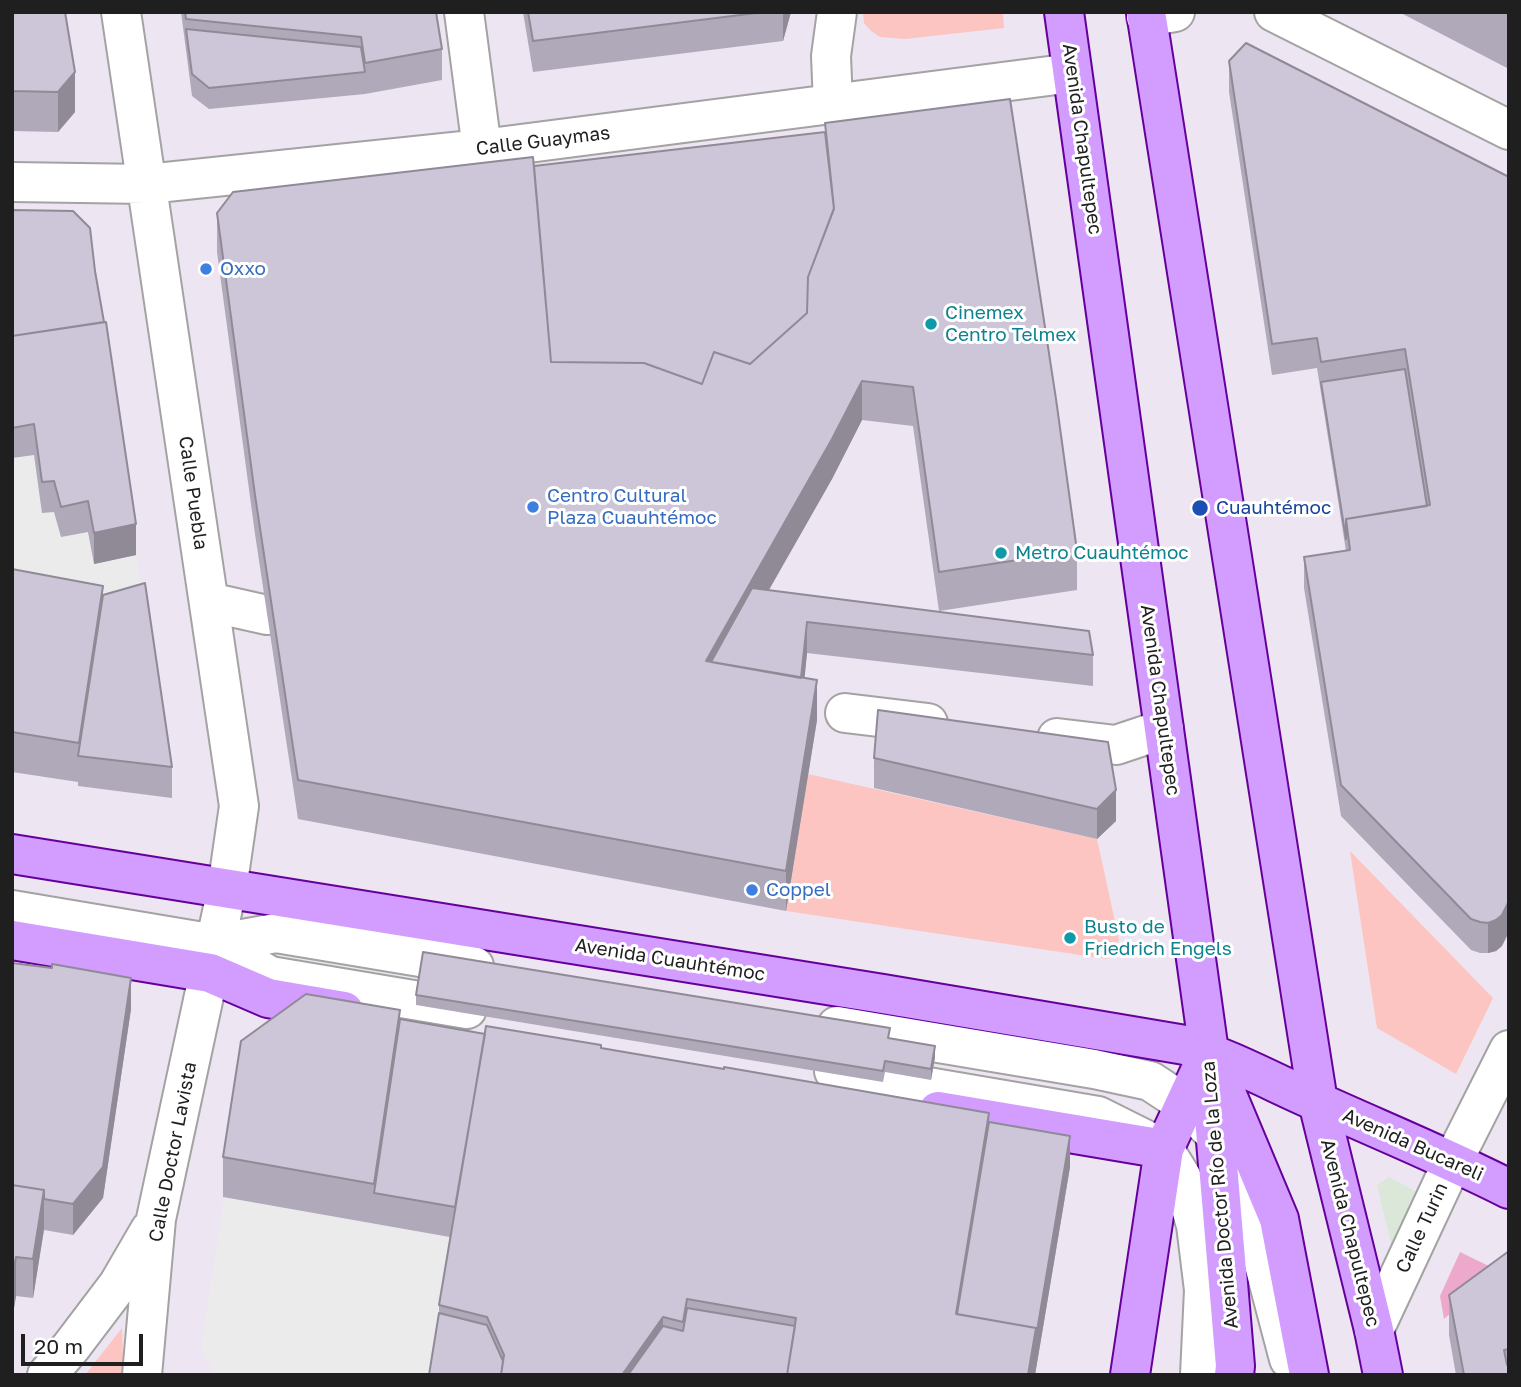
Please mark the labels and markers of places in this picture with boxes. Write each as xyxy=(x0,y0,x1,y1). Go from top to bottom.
place label: Oxxo xyxy=(220,258,266,280)
marker: Oxxo xyxy=(198,261,214,277)
place label: Cinemex Centro Telmex xyxy=(945,302,1076,346)
marker: Cinemex Centro Telmex xyxy=(923,316,939,332)
place label: Centro Cultural Plaza Cuauhtémoc xyxy=(547,485,717,529)
place label: Cuauhtémoc xyxy=(1216,497,1331,519)
marker: Cuauhtémoc xyxy=(1190,498,1210,518)
marker: Centro Cultural Plaza Cuauhtémoc xyxy=(525,499,541,515)
place label: Metro Cuauhtémoc xyxy=(1015,542,1189,564)
marker: Metro Cuauhtémoc xyxy=(993,545,1009,561)
place label: Coppel xyxy=(766,879,831,901)
marker: Coppel xyxy=(744,882,760,898)
place label: Busto de Friedrich Engels xyxy=(1084,916,1232,960)
marker: Busto de Friedrich Engels xyxy=(1062,930,1078,946)

